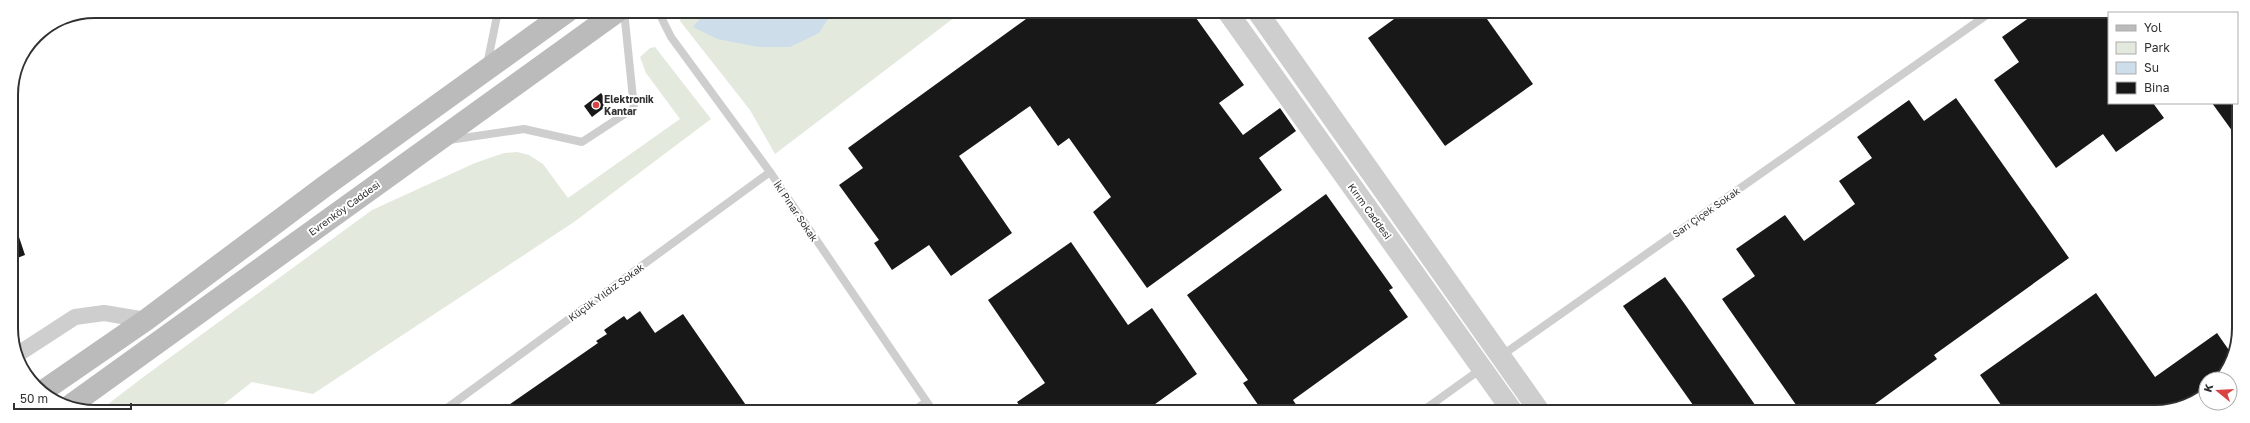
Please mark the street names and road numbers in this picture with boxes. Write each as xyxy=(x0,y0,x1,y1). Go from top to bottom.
street label: Evrenköy Caddesi xyxy=(306,178,382,238)
street label: İki Pınar Sokak xyxy=(771,178,822,244)
street label: Kırım Caddesi xyxy=(1346,181,1394,241)
street label: Sarı Çiçek Sokak xyxy=(1670,184,1742,240)
street label: Küçük Yıldız Sokak xyxy=(566,260,646,323)

